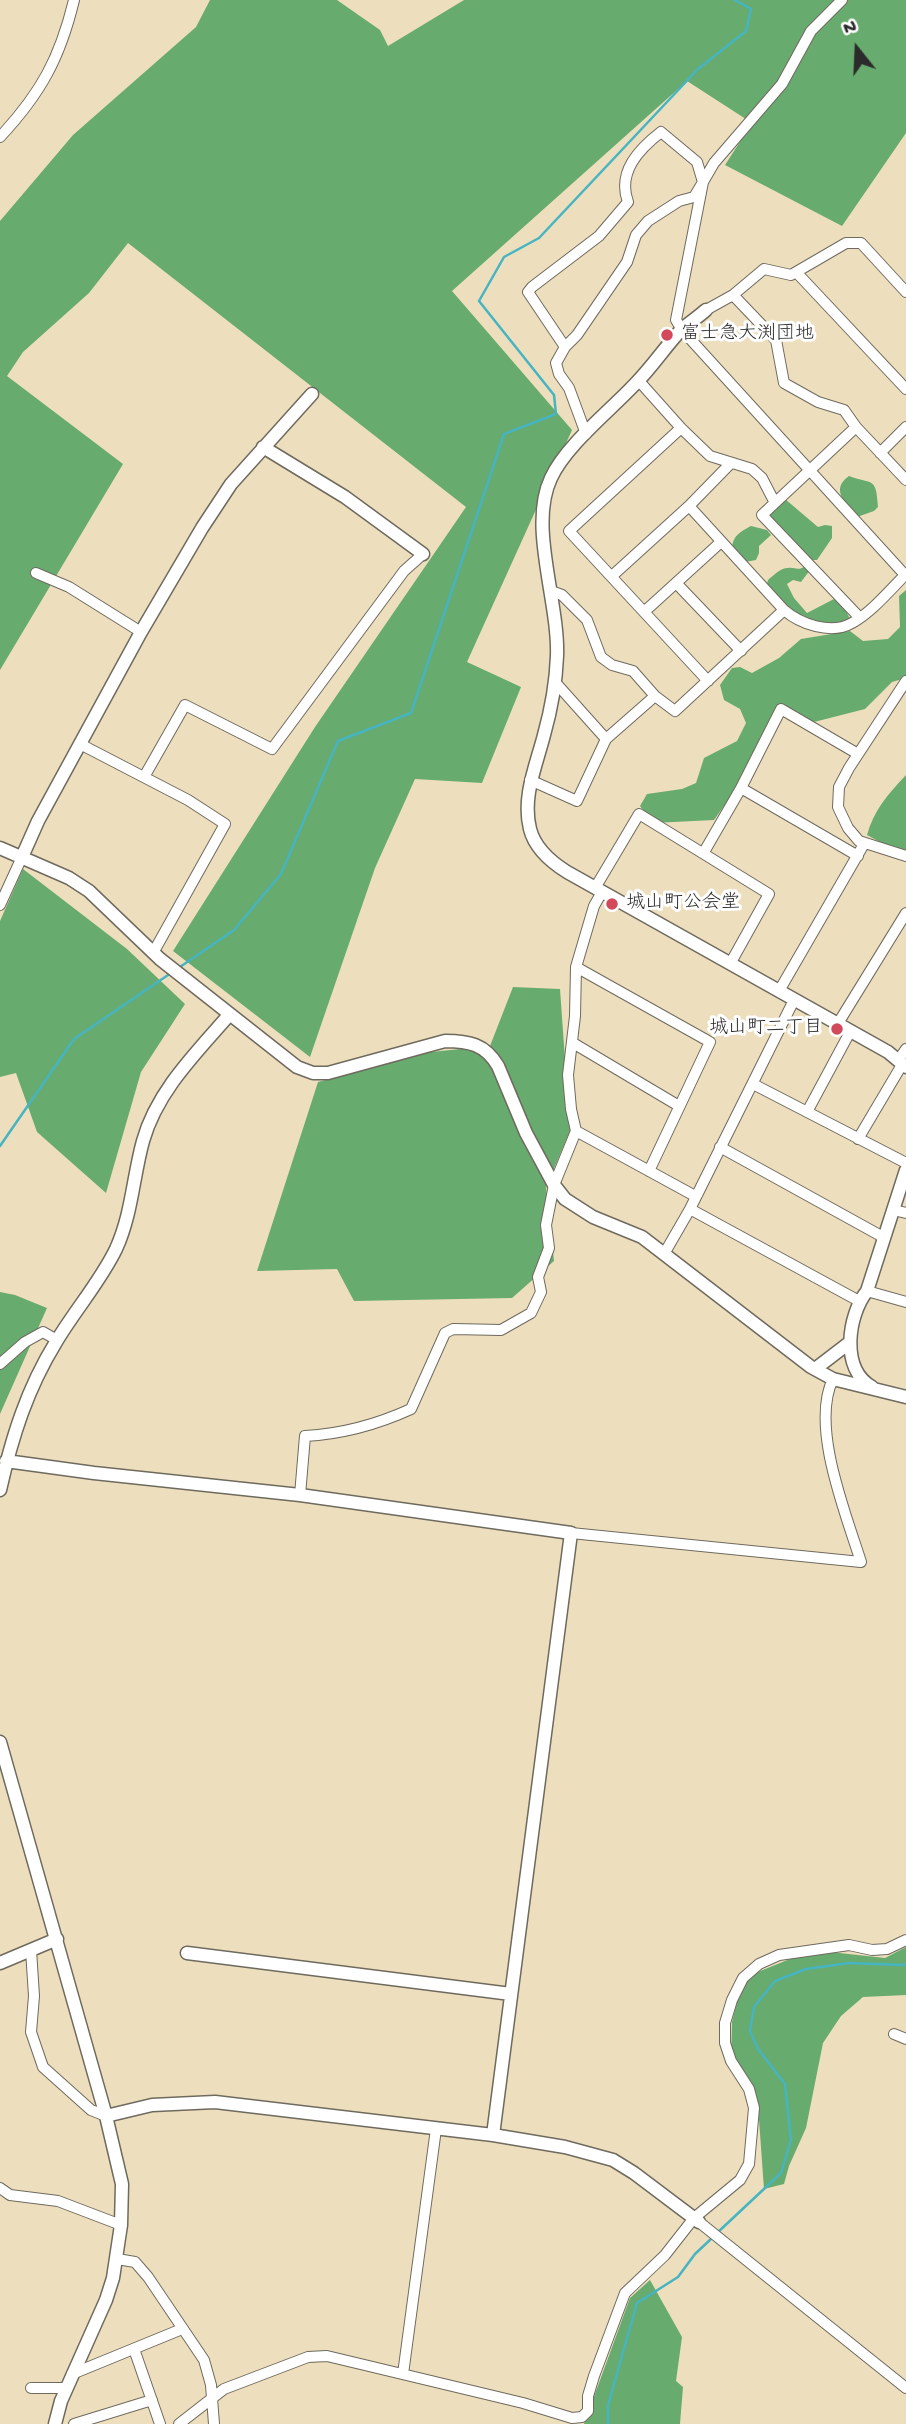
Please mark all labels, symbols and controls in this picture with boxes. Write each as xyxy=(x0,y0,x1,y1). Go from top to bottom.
north arrow xyxy=(822,14,892,84)
text: N xyxy=(841,16,860,41)
place label: 富士急大渕団地 xyxy=(681,324,814,346)
marker: 富士急大渕団地 xyxy=(659,327,675,343)
place label: 城山町公会堂 xyxy=(626,893,740,915)
marker: 城山町公会堂 xyxy=(604,896,620,912)
place label: 城山町二丁目 xyxy=(709,1018,823,1040)
marker: 城山町二丁目 xyxy=(829,1021,845,1037)

